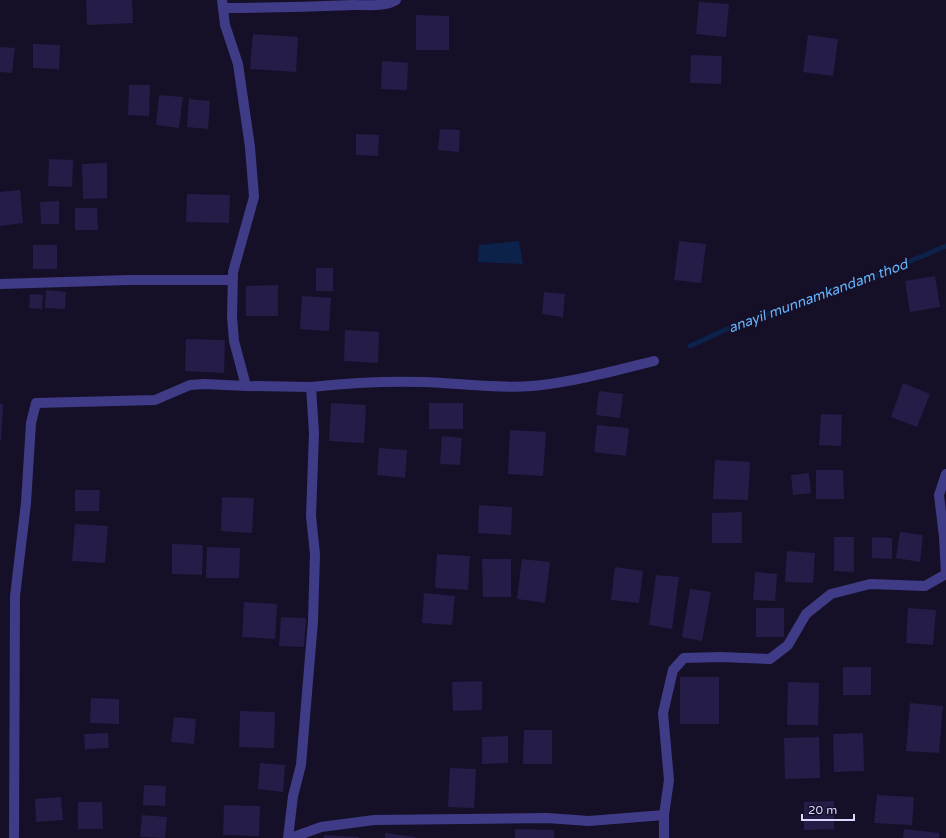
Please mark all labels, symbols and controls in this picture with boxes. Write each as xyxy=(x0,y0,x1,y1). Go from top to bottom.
water label: anayil munnamkandam thod xyxy=(726,255,912,336)
scale bar xyxy=(802,796,854,822)
text: 20 m xyxy=(808,803,837,817)

